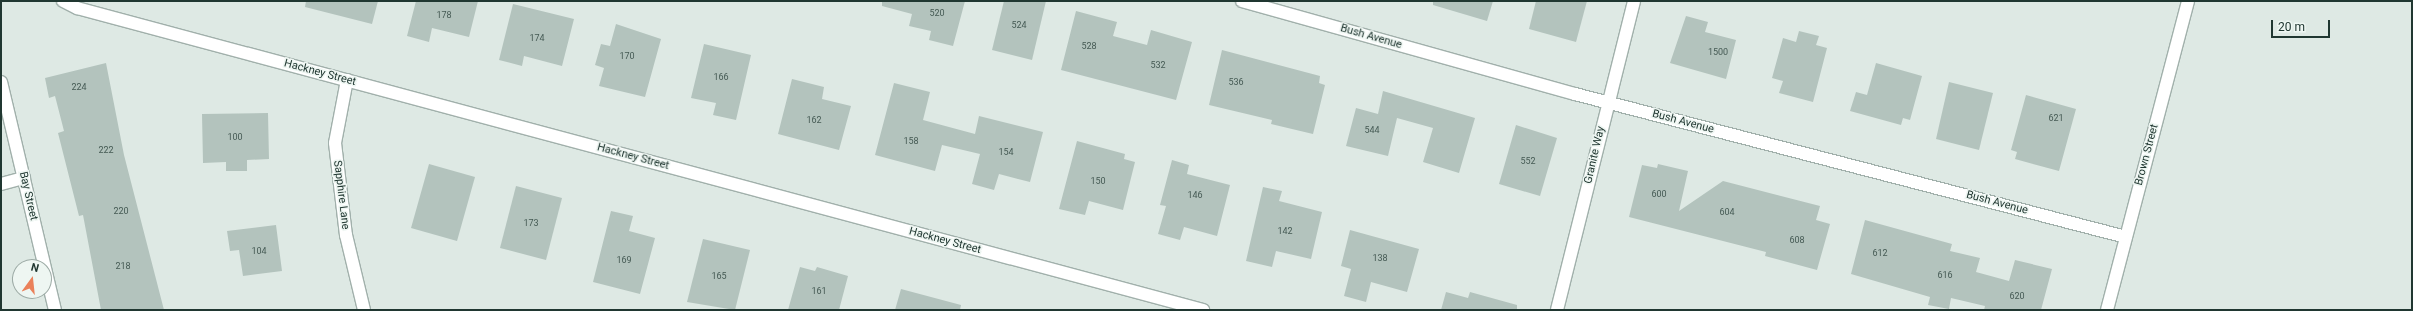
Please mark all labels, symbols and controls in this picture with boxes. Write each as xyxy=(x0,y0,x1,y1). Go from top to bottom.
house number: 520 xyxy=(929,8,945,18)
house number: 178 xyxy=(436,10,452,20)
scale bar xyxy=(2273,12,2332,38)
house number: 524 xyxy=(1011,20,1027,30)
text: 20 m xyxy=(2278,20,2305,34)
street label: Bush Avenue xyxy=(1339,22,1403,52)
house number: 174 xyxy=(529,33,545,43)
house number: 528 xyxy=(1081,41,1097,51)
house number: 1500 xyxy=(1708,47,1728,57)
house number: 170 xyxy=(619,51,635,61)
street label: Hackney Street xyxy=(283,57,357,89)
house number: 532 xyxy=(1150,60,1166,70)
house number: 166 xyxy=(713,72,729,82)
house number: 536 xyxy=(1228,77,1244,87)
house number: 224 xyxy=(71,82,87,92)
street label: Bush Avenue xyxy=(1651,107,1715,137)
house number: 621 xyxy=(2048,113,2064,123)
house number: 162 xyxy=(806,115,822,125)
street label: Brown Street xyxy=(2132,123,2162,187)
house number: 544 xyxy=(1364,125,1380,135)
street label: Granite Way xyxy=(1582,125,1608,185)
house number: 100 xyxy=(227,132,243,142)
house number: 158 xyxy=(903,136,919,146)
street label: Hackney Street xyxy=(596,141,670,173)
house number: 222 xyxy=(98,145,114,155)
house number: 154 xyxy=(998,147,1014,157)
house number: 552 xyxy=(1520,156,1536,166)
street label: Sapphire Lane xyxy=(330,160,352,230)
street label: Bay Street xyxy=(16,170,40,222)
house number: 150 xyxy=(1090,176,1106,186)
street label: Bush Avenue xyxy=(1965,188,2029,218)
house number: 600 xyxy=(1651,189,1667,199)
house number: 146 xyxy=(1187,190,1203,200)
house number: 220 xyxy=(113,206,129,216)
house number: 604 xyxy=(1719,207,1735,217)
house number: 173 xyxy=(523,218,539,228)
street label: Hackney Street xyxy=(908,225,982,257)
house number: 142 xyxy=(1277,226,1293,236)
house number: 608 xyxy=(1789,235,1805,245)
house number: 104 xyxy=(251,246,267,256)
house number: 612 xyxy=(1872,248,1888,258)
house number: 138 xyxy=(1372,253,1388,263)
house number: 169 xyxy=(616,255,632,265)
north arrow xyxy=(12,259,52,299)
text: N xyxy=(30,261,40,275)
house number: 218 xyxy=(115,261,131,271)
house number: 616 xyxy=(1937,270,1953,280)
house number: 165 xyxy=(711,271,727,281)
house number: 161 xyxy=(811,286,827,296)
house number: 620 xyxy=(2009,291,2025,301)

